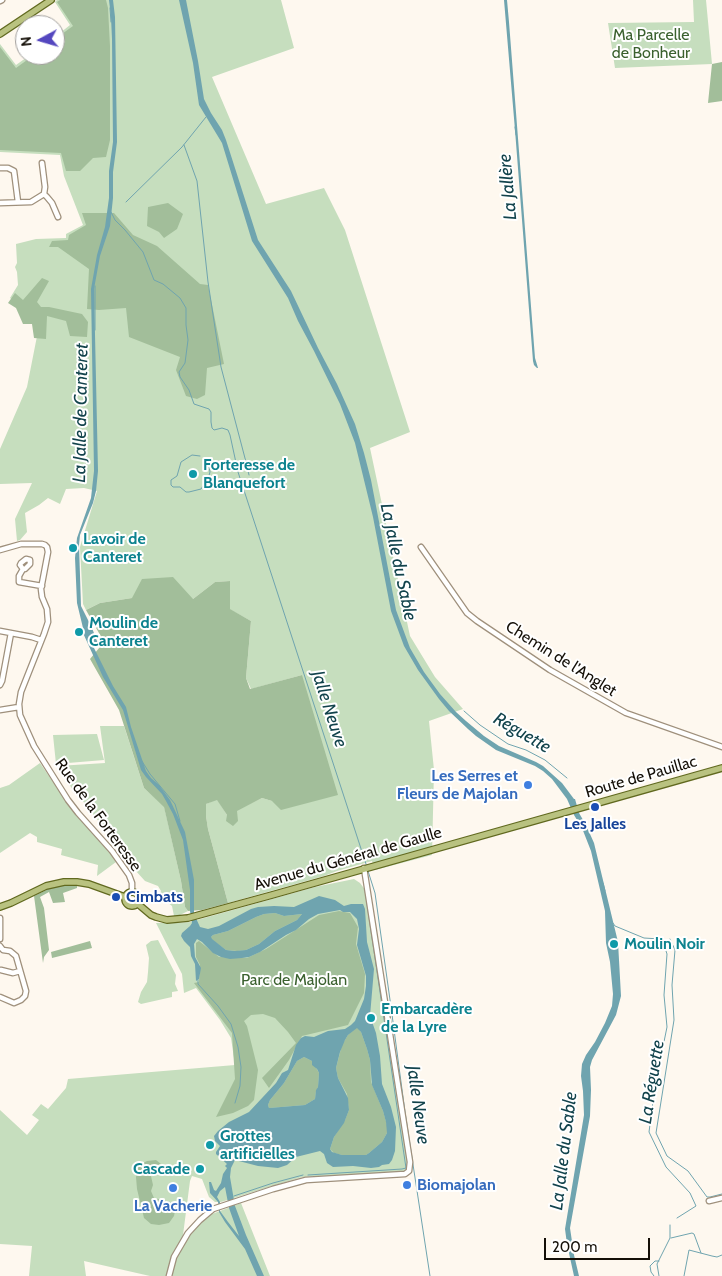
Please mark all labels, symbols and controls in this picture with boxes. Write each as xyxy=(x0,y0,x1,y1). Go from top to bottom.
north arrow xyxy=(15,15,65,65)
park label: Ma Parcelle de Bonheur xyxy=(612,25,690,63)
text: N xyxy=(17,36,36,47)
water label: La Jallère xyxy=(494,153,522,221)
water label: La Jalle de Canteret xyxy=(69,343,93,483)
place label: Forteresse de Blanquefort xyxy=(203,455,295,493)
marker: Forteresse de Blanquefort xyxy=(187,468,199,480)
water label: La Jalle du Sable xyxy=(375,501,421,623)
place label: Lavoir de Canteret xyxy=(83,529,146,567)
marker: Lavoir de Canteret xyxy=(67,542,79,554)
place label: Moulin de Canteret xyxy=(89,613,158,651)
street label: Chemin de l'Anglet xyxy=(502,617,620,701)
marker: Moulin de Canteret xyxy=(73,626,85,638)
water label: Jalle Neuve xyxy=(306,668,352,750)
water label: Réguette xyxy=(489,708,555,758)
street label: Route de Pauillac xyxy=(583,752,699,802)
street label: Rue de la Forteresse xyxy=(51,755,145,875)
place label: Les Serres et Fleurs de Majolan xyxy=(397,766,518,804)
marker: Les Serres et Fleurs de Majolan xyxy=(522,779,534,791)
marker: Les Jalles xyxy=(589,801,601,813)
place label: Les Jalles xyxy=(564,814,626,834)
street label: Avenue du Général de Gaulle xyxy=(252,823,444,895)
place label: Cimbats xyxy=(126,887,183,907)
marker: Cimbats xyxy=(110,891,122,903)
place label: Moulin Noir xyxy=(624,934,705,954)
marker: Moulin Noir xyxy=(608,938,620,950)
park label: Parc de Majolan xyxy=(241,970,347,990)
place label: Embarcadère de la Lyre xyxy=(381,999,472,1037)
marker: Embarcadère de la Lyre xyxy=(365,1012,377,1024)
water label: La Réguette xyxy=(635,1039,669,1125)
water label: Jalle Neuve xyxy=(402,1064,434,1146)
water label: La Jalle du Sable xyxy=(546,1090,582,1212)
place label: Grottes artificielles xyxy=(220,1126,295,1164)
marker: Grottes artificielles xyxy=(204,1139,216,1151)
place label: Cascade xyxy=(133,1159,190,1179)
marker: Cascade xyxy=(194,1163,206,1175)
place label: Biomajolan xyxy=(417,1175,496,1195)
marker: Biomajolan xyxy=(401,1179,413,1191)
marker: La Vacherie xyxy=(167,1182,179,1194)
place label: La Vacherie xyxy=(134,1196,212,1216)
scale bar xyxy=(547,1228,653,1260)
text: 200 m xyxy=(552,1238,597,1256)

